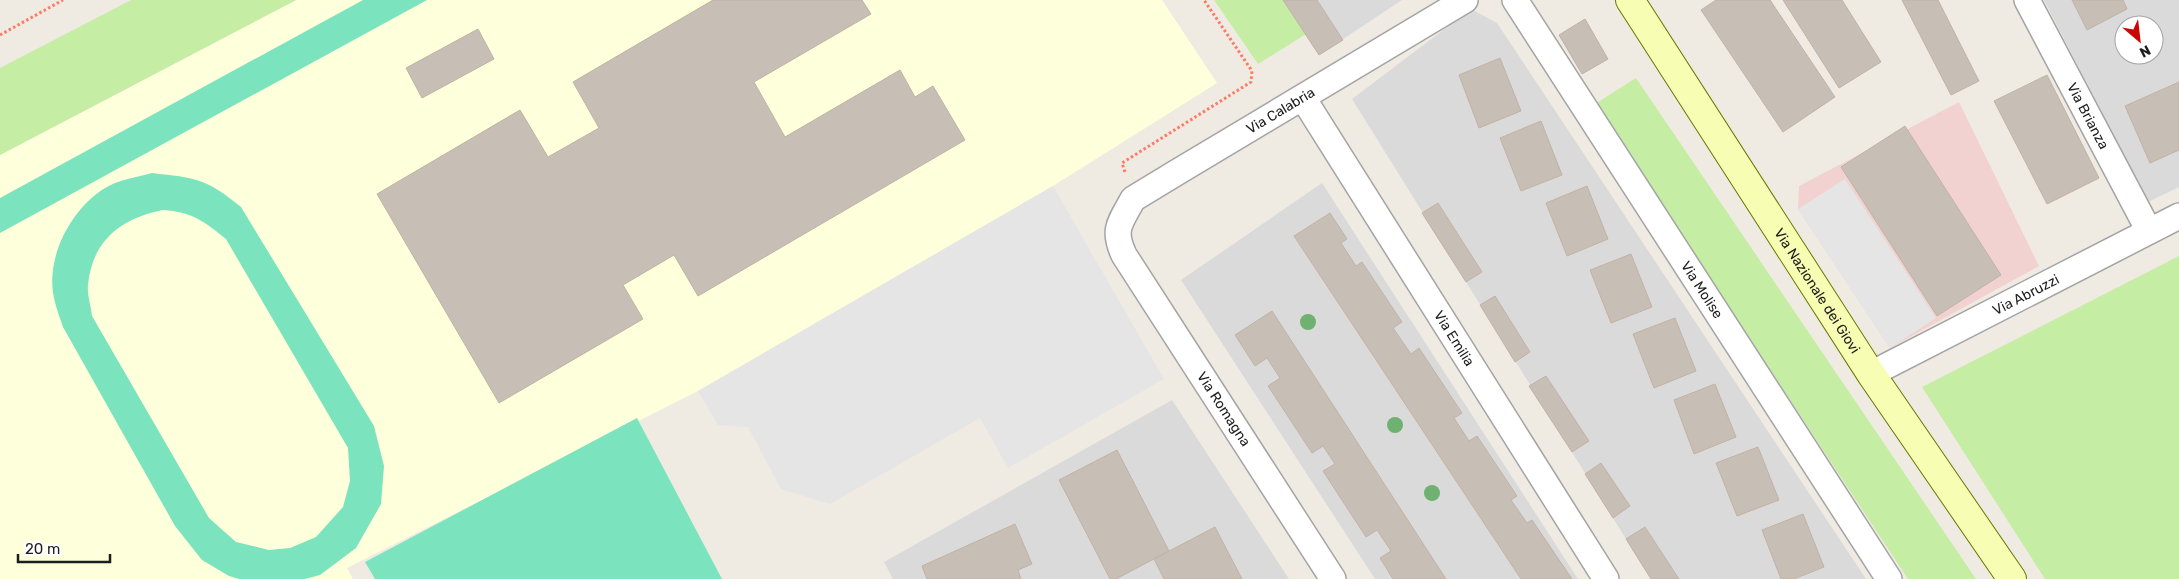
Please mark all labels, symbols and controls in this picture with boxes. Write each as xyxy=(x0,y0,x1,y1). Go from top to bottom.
north arrow xyxy=(2114,15,2164,65)
text: N xyxy=(2136,41,2153,61)
street label: Via Brianza xyxy=(2063,80,2112,152)
street label: Via Calabria xyxy=(1243,84,1318,138)
street label: Via Nazionale dei Giovi xyxy=(1770,225,1864,357)
street label: Via Molise xyxy=(1677,258,1727,322)
street label: Via Abruzzi xyxy=(1990,271,2062,319)
street label: Via Emilia xyxy=(1430,308,1478,370)
street label: Via Romagna xyxy=(1193,369,1254,450)
scale bar xyxy=(18,532,110,564)
text: 20 m xyxy=(25,540,60,558)

